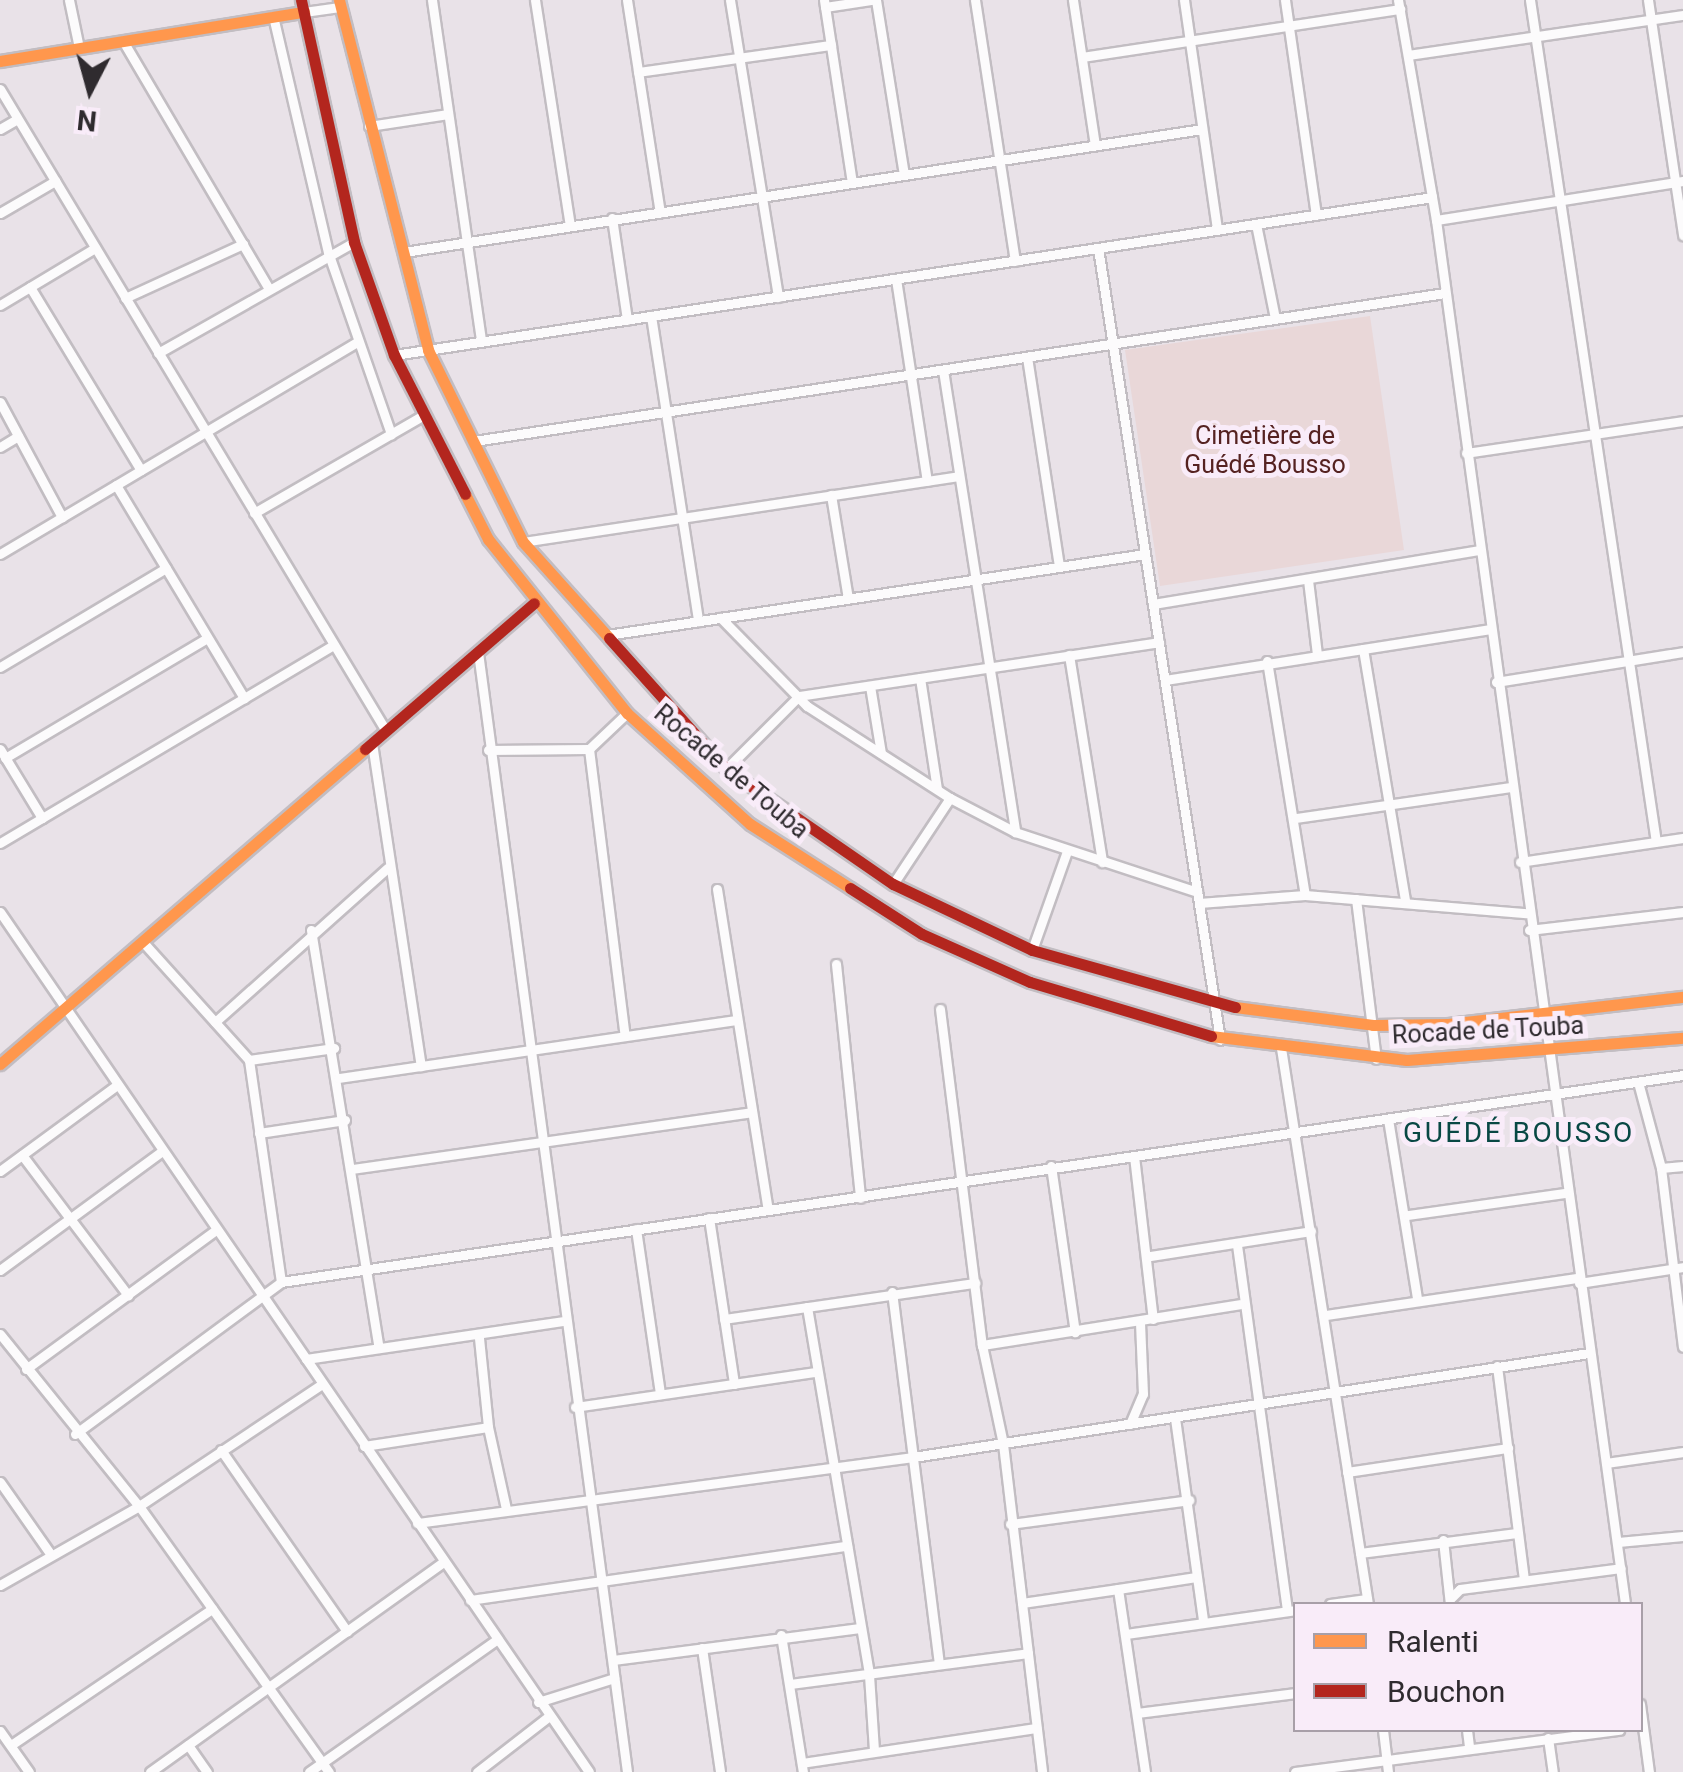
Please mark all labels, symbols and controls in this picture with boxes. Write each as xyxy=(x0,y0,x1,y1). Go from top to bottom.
north arrow xyxy=(40,40,140,140)
text: N xyxy=(75,103,98,138)
park label: Cimetière de Guédé Bousso xyxy=(1184,422,1346,481)
street label: Rocade de Touba xyxy=(647,699,815,845)
street label: Rocade de Touba xyxy=(1391,1011,1585,1051)
district label: GUÉDÉ BOUSSO xyxy=(1403,1116,1635,1150)
legend xyxy=(1293,1602,1643,1732)
text: Ralenti xyxy=(1387,1624,1479,1659)
text: Bouchon xyxy=(1387,1674,1505,1709)

